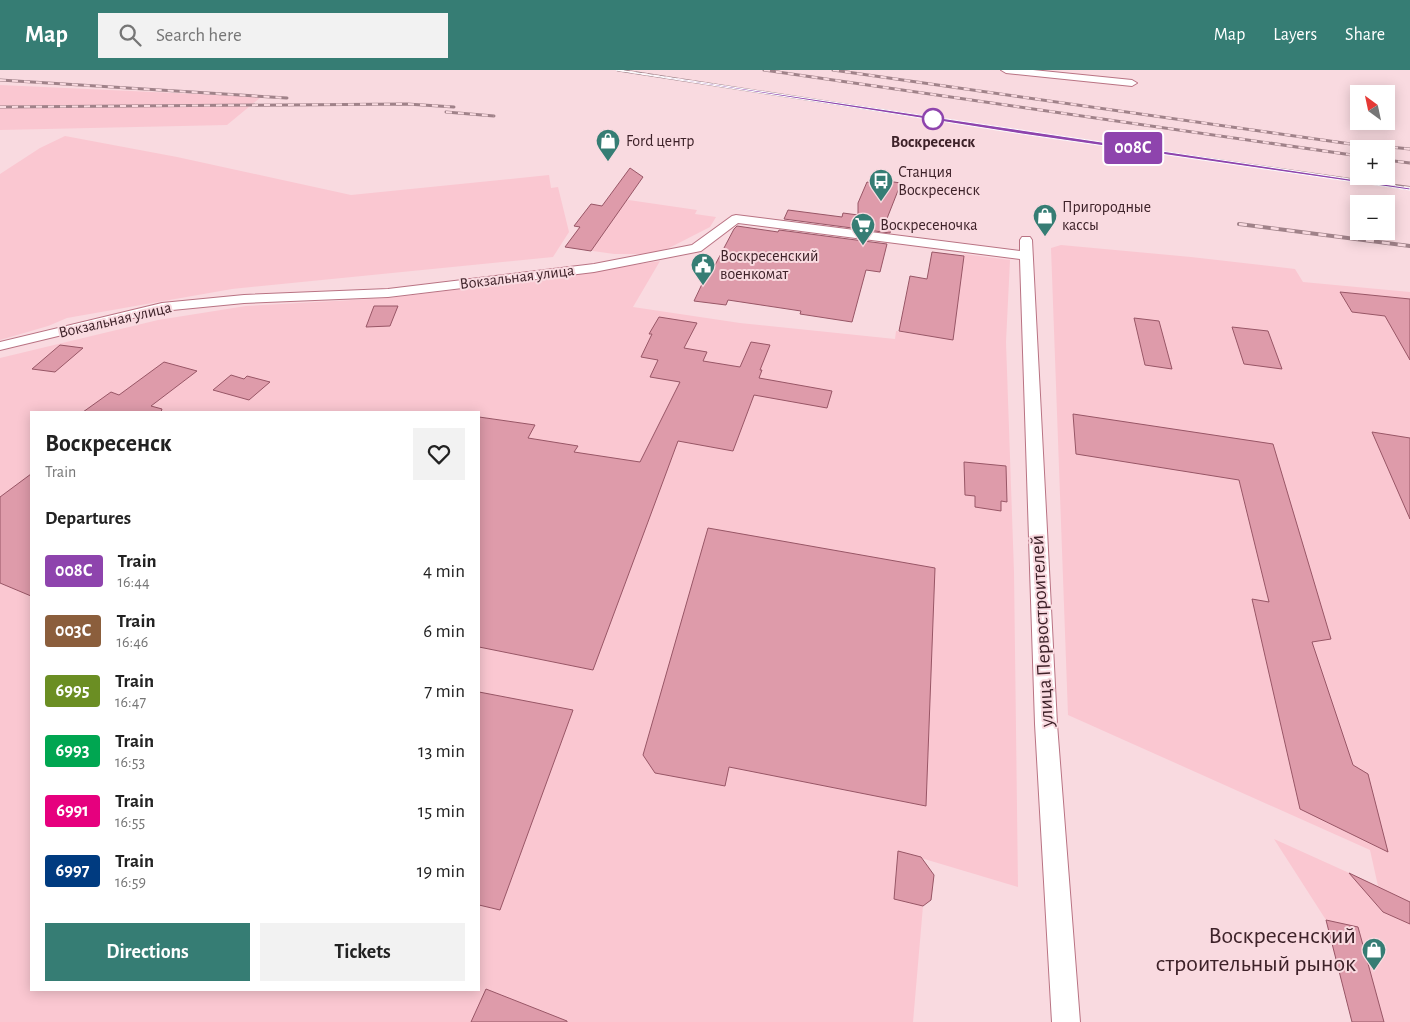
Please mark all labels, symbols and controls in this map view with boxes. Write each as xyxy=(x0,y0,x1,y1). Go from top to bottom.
search box xyxy=(98,13,448,58)
icon: search xyxy=(116,21,144,49)
text: Map xyxy=(25,23,68,47)
text: Search here xyxy=(156,26,242,45)
text: Map xyxy=(1214,26,1245,44)
text: Layers xyxy=(1273,26,1317,44)
text: Share xyxy=(1345,26,1385,44)
north arrow xyxy=(1350,85,1395,130)
map controls xyxy=(1350,85,1395,240)
marker: Воскресенск xyxy=(922,108,944,130)
shop icon: Ford центр xyxy=(595,128,621,162)
line badge: 008С xyxy=(1098,132,1168,164)
place label: Ford центр xyxy=(626,133,694,149)
place label: Воскресенск xyxy=(891,134,975,150)
text: 008С xyxy=(1114,139,1152,157)
button: + xyxy=(1350,140,1395,185)
place label: Станция Воскресенск xyxy=(898,164,980,198)
bus stop icon: Станция Воскресенск xyxy=(868,168,894,202)
button: − xyxy=(1350,195,1395,240)
place label: Пригородные кассы xyxy=(1062,199,1151,233)
shop icon: Пригородные кассы xyxy=(1032,203,1058,237)
supermarket icon: Воскресеночка xyxy=(850,212,876,246)
place label: Воскресеночка xyxy=(880,217,977,233)
place label: Воскресенский военкомат xyxy=(720,248,819,282)
public building icon: Воскресенский военкомат xyxy=(690,252,716,286)
street label: Вокзальная улица xyxy=(459,262,575,293)
street label: Вокзальная улица xyxy=(57,299,173,342)
button: heart xyxy=(413,428,465,480)
text: Воскресенск xyxy=(45,432,172,456)
text: Train xyxy=(45,464,76,480)
text: Departures xyxy=(45,509,131,528)
street label: улица Первостроителей xyxy=(1027,534,1057,729)
text: Train xyxy=(118,552,157,571)
text: 008С xyxy=(55,562,93,580)
text: 4 min xyxy=(423,562,465,581)
text: 16:44 xyxy=(118,574,150,590)
text: Train xyxy=(116,612,156,631)
text: 003С xyxy=(55,622,91,640)
text: 6 min xyxy=(423,622,465,641)
text: 16:46 xyxy=(116,634,148,650)
text: Train xyxy=(115,672,154,691)
text: 6995 xyxy=(56,682,89,700)
text: 7 min xyxy=(424,682,465,701)
text: 16:47 xyxy=(115,694,146,710)
text: Train xyxy=(115,732,154,751)
text: 6993 xyxy=(56,742,89,760)
text: 13 min xyxy=(418,742,465,761)
text: 16:53 xyxy=(115,754,145,770)
text: Train xyxy=(115,792,154,811)
text: 6991 xyxy=(56,802,89,820)
text: 15 min xyxy=(418,802,465,821)
text: 16:55 xyxy=(115,814,145,830)
text: Train xyxy=(115,852,154,871)
text: 6997 xyxy=(56,862,89,880)
text: 19 min xyxy=(417,862,465,881)
text: 16:59 xyxy=(115,874,146,890)
button: Directions xyxy=(45,923,250,981)
button: Tickets xyxy=(260,923,465,981)
place label: Воскресенский строительный рынок xyxy=(1156,924,1356,976)
shop icon: Воскресенский строительный рынок xyxy=(1361,937,1387,971)

